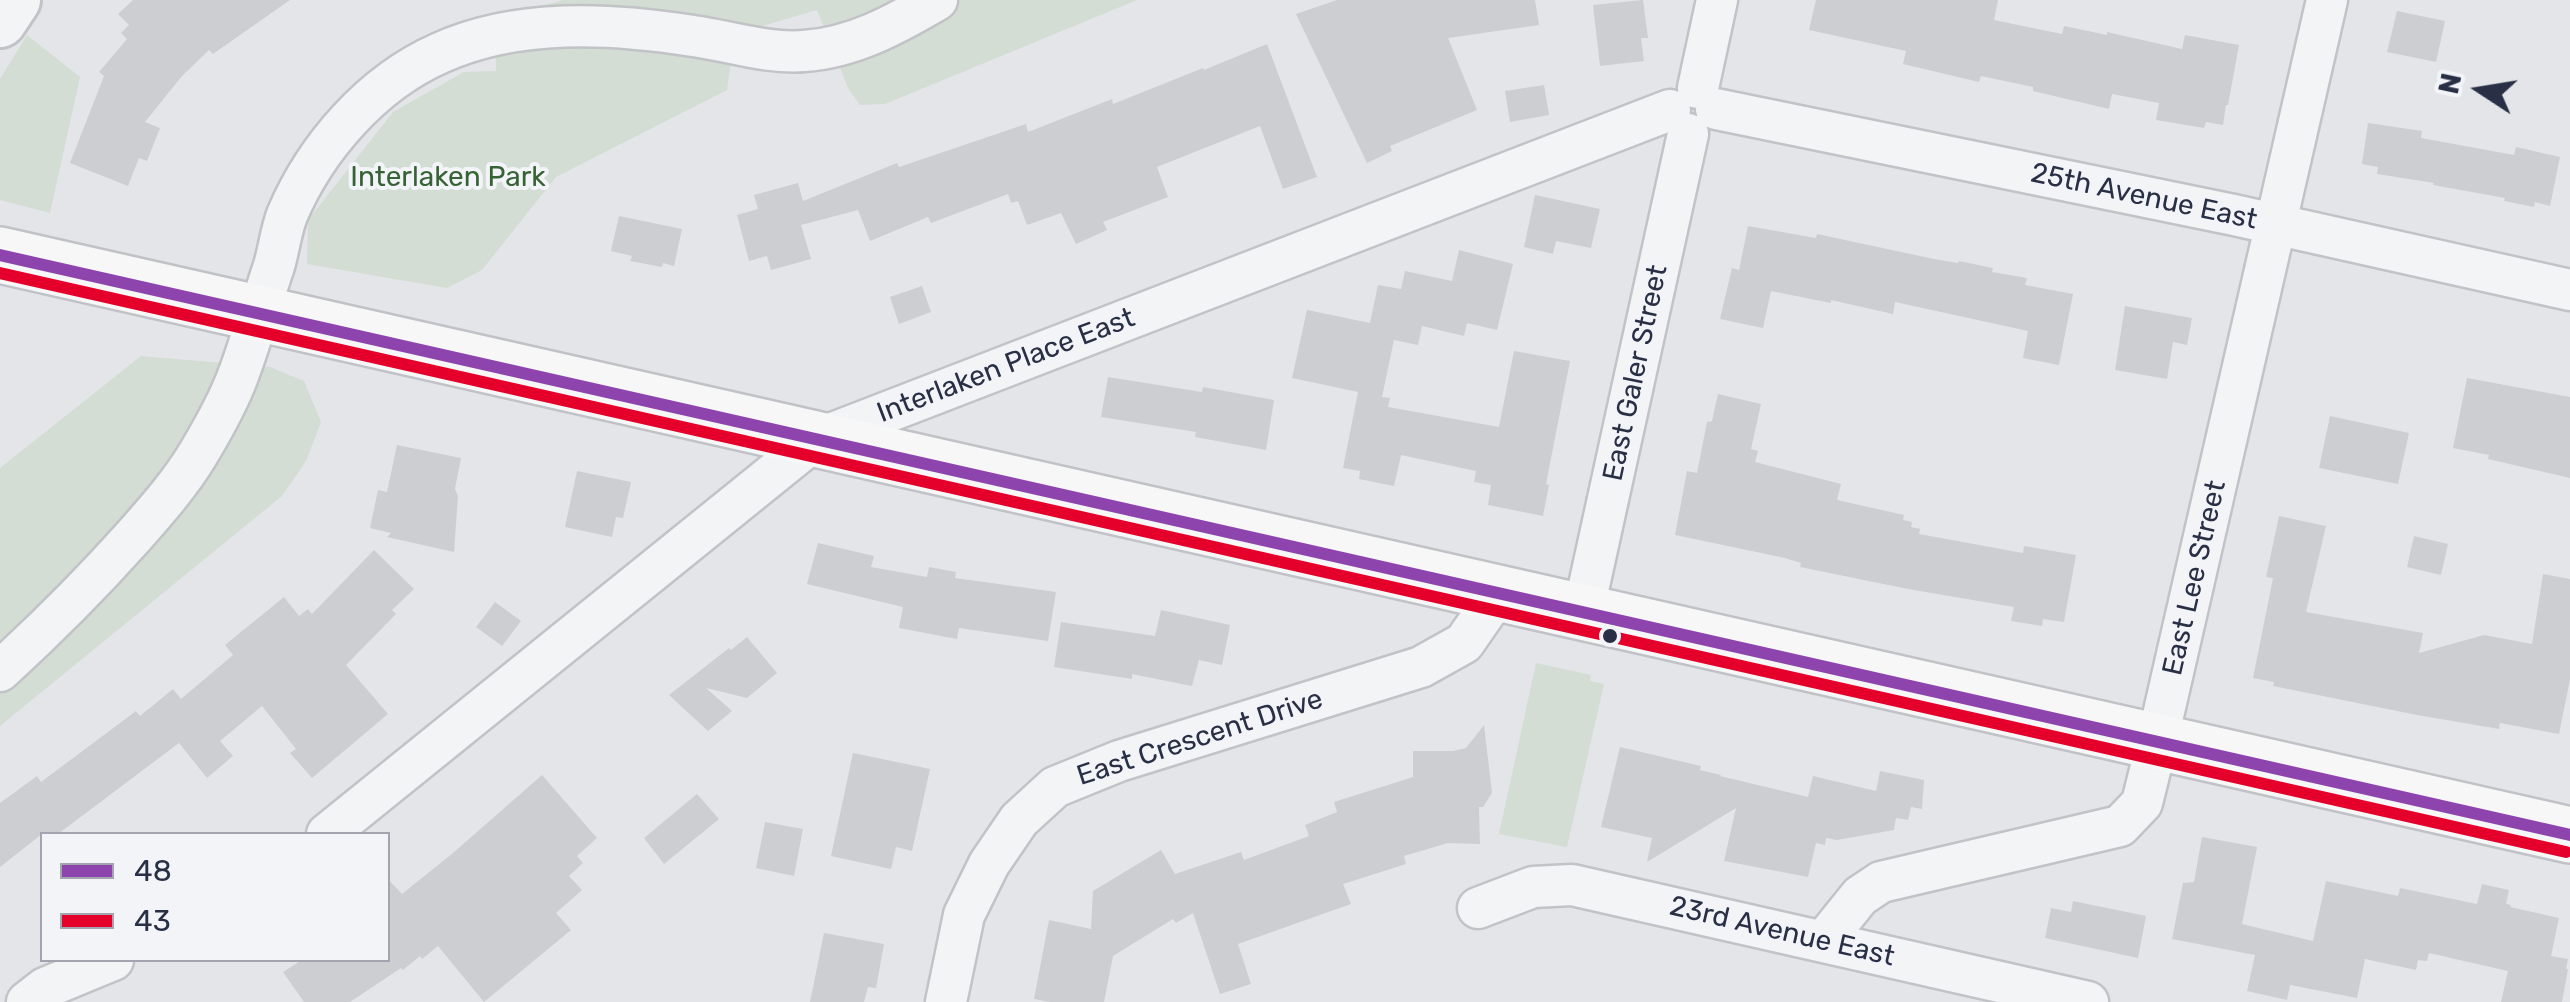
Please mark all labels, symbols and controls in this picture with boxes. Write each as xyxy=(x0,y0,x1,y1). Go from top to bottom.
north arrow xyxy=(2430,40,2530,140)
text: N xyxy=(2432,70,2468,97)
street label: 25th Avenue East xyxy=(2028,157,2260,237)
park label: Interlaken Park xyxy=(350,161,546,195)
street label: East Galer Street xyxy=(1597,262,1675,484)
street label: Interlaken Place East xyxy=(873,301,1139,431)
street label: East Lee Street xyxy=(2156,477,2234,679)
unlabelled marker xyxy=(1600,626,1620,646)
street label: East Crescent Drive xyxy=(1073,682,1327,794)
legend xyxy=(40,832,390,962)
text: 48 xyxy=(134,853,172,889)
street label: 23rd Avenue East xyxy=(1666,890,1898,974)
text: 43 xyxy=(134,903,171,939)

